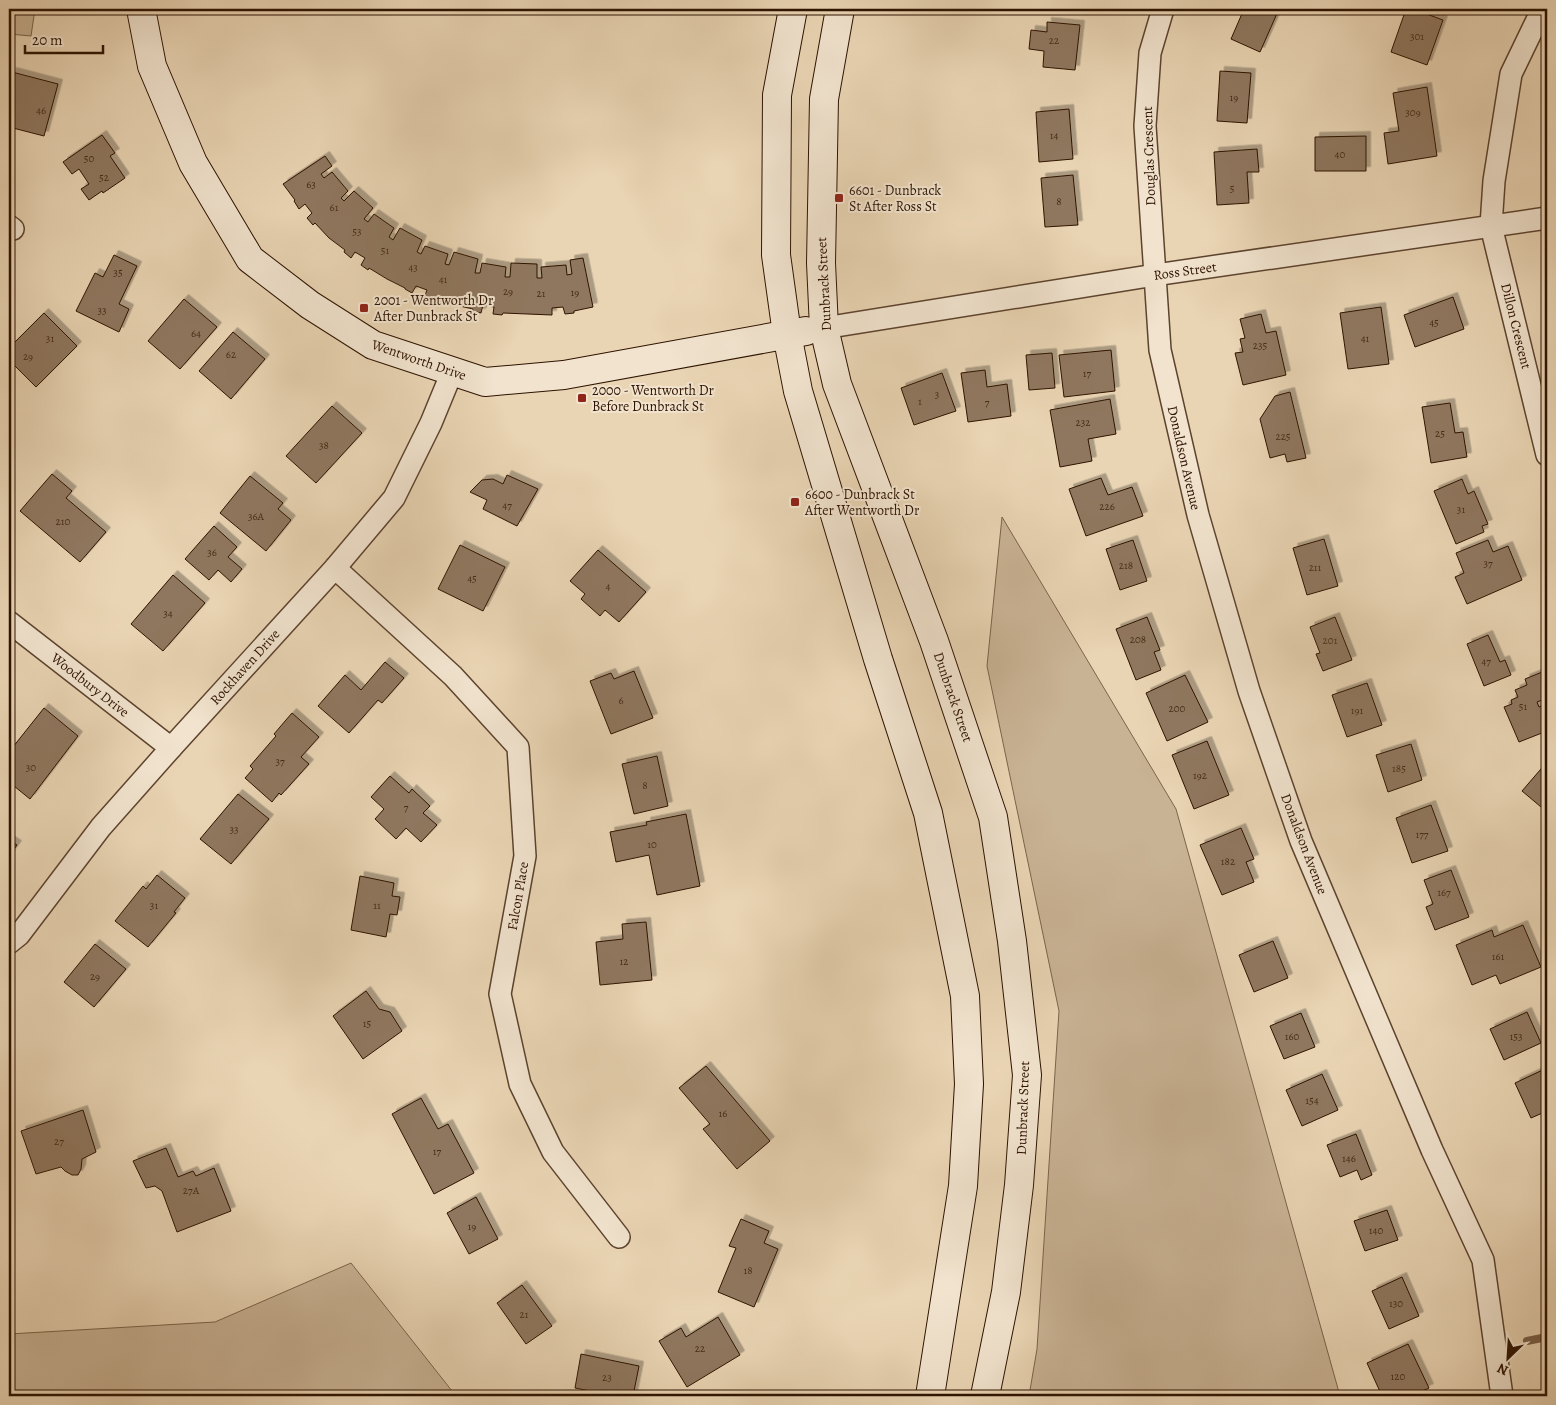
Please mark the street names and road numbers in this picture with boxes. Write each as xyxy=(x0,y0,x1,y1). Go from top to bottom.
street label: Douglas Crescent xyxy=(1138,106,1160,206)
street label: Dunbrack Street xyxy=(812,236,836,331)
street label: Ross Street xyxy=(1152,257,1218,285)
street label: Dillon Crescent xyxy=(1496,281,1536,371)
street label: Wentworth Drive xyxy=(368,335,469,385)
street label: Donaldson Avenue xyxy=(1163,404,1205,512)
street label: Rockhaven Drive xyxy=(206,625,284,709)
street label: Woodbury Drive xyxy=(46,648,133,721)
street label: Dunbrack Street xyxy=(929,649,977,745)
street label: Donaldson Avenue xyxy=(1276,791,1332,897)
street label: Falcon Place xyxy=(503,860,533,932)
street label: Dunbrack Street xyxy=(1012,1060,1034,1155)

